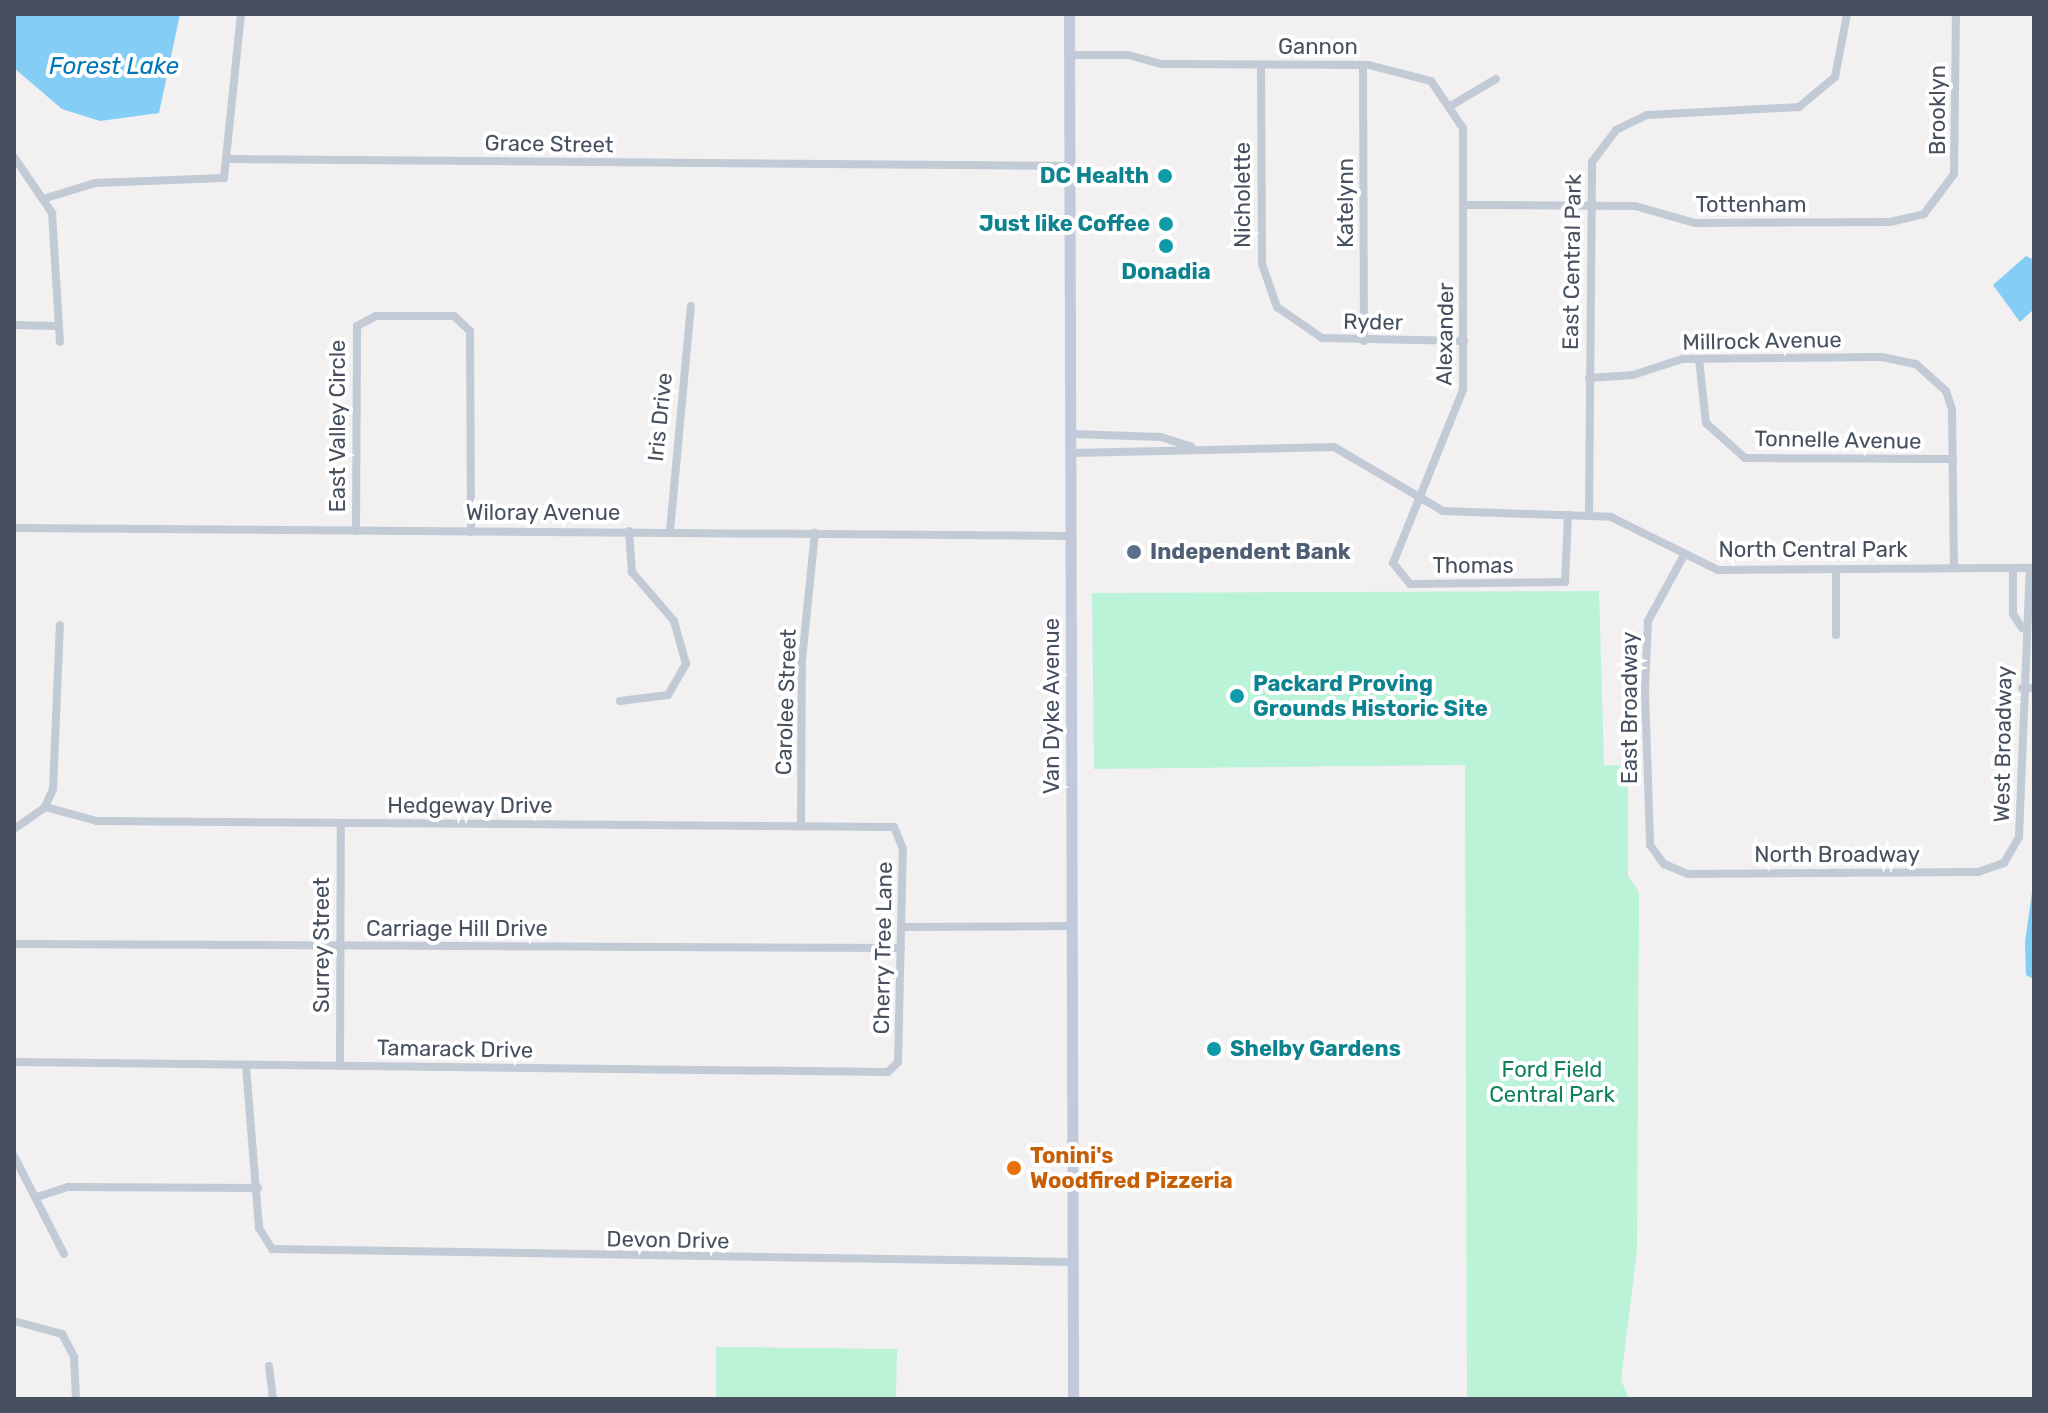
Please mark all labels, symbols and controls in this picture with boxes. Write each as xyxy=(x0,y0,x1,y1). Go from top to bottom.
street label: Gannon xyxy=(1278,34,1358,60)
water label: Forest Lake xyxy=(49,53,179,81)
street label: Brooklyn xyxy=(1925,65,1951,155)
street label: Grace Street xyxy=(484,130,614,158)
street label: Nicholette xyxy=(1230,142,1256,248)
street label: Katelynn xyxy=(1333,158,1359,248)
place label: DC Health xyxy=(1040,163,1149,189)
marker: DC Health xyxy=(1156,167,1174,185)
street label: East Central Park xyxy=(1557,174,1587,350)
street label: Tottenham xyxy=(1695,192,1807,218)
place label: Just like Coffee xyxy=(979,211,1150,237)
marker: Just like Coffee xyxy=(1157,215,1175,233)
marker: Donadia xyxy=(1157,237,1175,255)
place label: Donadia xyxy=(1121,259,1211,285)
street label: Alexander xyxy=(1431,282,1459,386)
street label: Ryder xyxy=(1343,308,1403,336)
street label: Millrock Avenue xyxy=(1682,326,1842,356)
street label: East Valley Circle xyxy=(325,339,351,513)
street label: Iris Drive xyxy=(642,371,678,463)
street label: Tonnelle Avenue xyxy=(1754,425,1922,455)
street label: Wiloray Avenue xyxy=(465,500,621,526)
street label: North Central Park xyxy=(1718,537,1908,563)
place label: Independent Bank xyxy=(1150,539,1351,565)
marker: Independent Bank xyxy=(1125,543,1143,561)
street label: Thomas xyxy=(1432,553,1514,579)
street label: Van Dyke Avenue xyxy=(1039,618,1065,794)
street label: Carolee Street xyxy=(770,628,802,776)
street label: East Broadway xyxy=(1617,632,1643,784)
street label: West Broadway xyxy=(1988,665,2018,823)
place label: Packard Proving Grounds Historic Site xyxy=(1253,670,1488,722)
marker: Packard Proving Grounds Historic Site xyxy=(1228,687,1246,705)
street label: Hedgeway Drive xyxy=(387,793,553,819)
street label: North Broadway xyxy=(1754,842,1920,868)
street label: Cherry Tree Lane xyxy=(868,861,898,1035)
street label: Surrey Street xyxy=(309,877,335,1013)
street label: Carriage Hill Drive xyxy=(366,916,548,942)
street label: Tamarack Drive xyxy=(376,1034,534,1064)
place label: Shelby Gardens xyxy=(1230,1036,1401,1062)
marker: Shelby Gardens xyxy=(1205,1040,1223,1058)
park label: Ford Field Central Park xyxy=(1489,1056,1615,1108)
place label: Tonini's Woodfired Pizzeria xyxy=(1030,1142,1233,1194)
marker: Tonini's Woodfired Pizzeria xyxy=(1005,1159,1023,1177)
street label: Devon Drive xyxy=(606,1226,730,1254)

